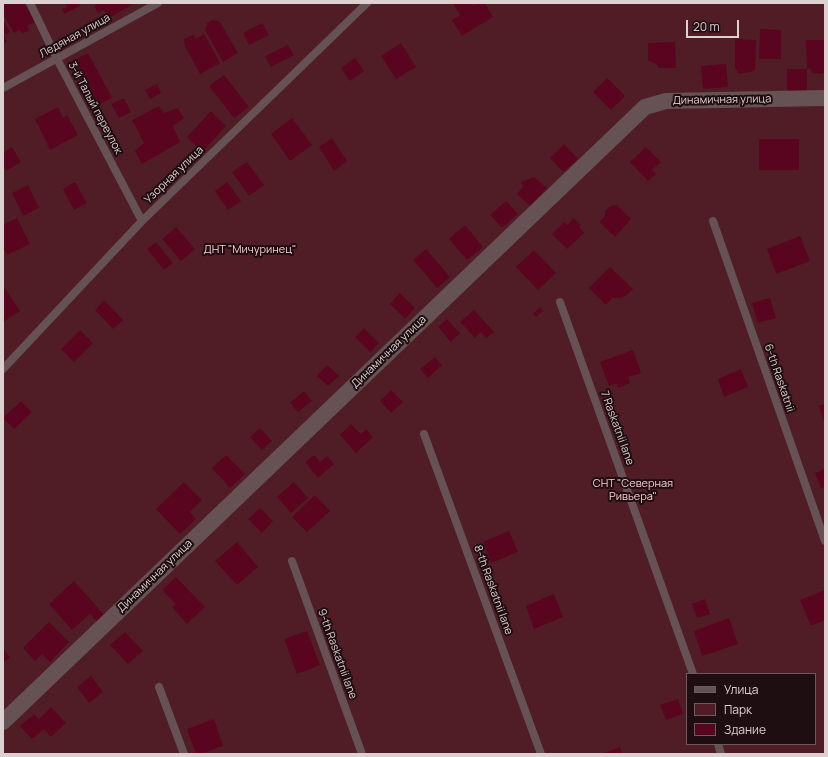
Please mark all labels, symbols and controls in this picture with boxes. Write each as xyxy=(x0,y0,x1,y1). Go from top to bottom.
street label: Ледяная улица xyxy=(37,11,113,61)
scale bar xyxy=(688,12,741,38)
text: 20 m xyxy=(693,18,720,35)
street label: 3-й Талый переулок xyxy=(65,60,125,156)
street label: Динамичная улица xyxy=(672,93,772,107)
street label: Узорная улица xyxy=(142,143,206,207)
park label: ДНТ "Мичуринец" xyxy=(204,243,296,257)
street label: Динамичная улица xyxy=(349,313,429,391)
street label: 6-th Raskatnii xyxy=(761,342,797,414)
street label: 7 Raskatnii lane xyxy=(597,389,637,467)
park label: СНТ "Северная Ривьера" xyxy=(593,477,673,503)
street label: Динамичная улица xyxy=(115,537,195,615)
street label: 8-th Raskatnii lane xyxy=(471,543,515,637)
street label: 9-th Raskatnii lane xyxy=(315,607,359,701)
legend xyxy=(686,673,816,745)
text: Улица xyxy=(724,681,758,698)
text: Парк xyxy=(724,701,752,718)
text: Здание xyxy=(724,721,766,738)

